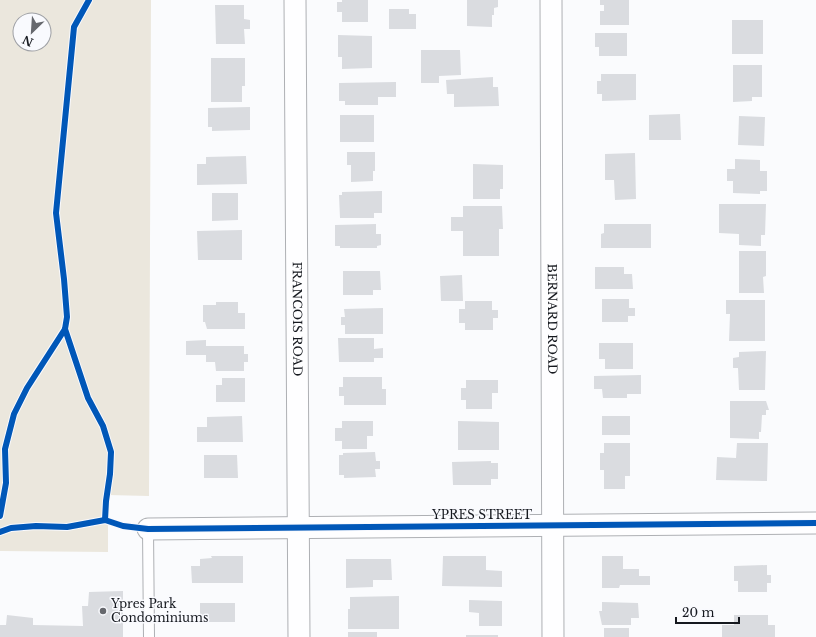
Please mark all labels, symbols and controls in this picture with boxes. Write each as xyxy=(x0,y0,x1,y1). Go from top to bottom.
north arrow xyxy=(12,12,52,52)
text: N xyxy=(20,32,35,50)
street label: FRANCOIS ROAD xyxy=(290,262,305,376)
street label: BERNARD ROAD xyxy=(545,264,560,374)
street label: YPRES STREET xyxy=(431,507,532,522)
place label: Ypres Park Condominiums xyxy=(110,596,208,625)
scale bar xyxy=(676,599,739,625)
text: 20 m xyxy=(682,605,714,620)
marker: Ypres Park Condominiums xyxy=(98,606,108,616)

